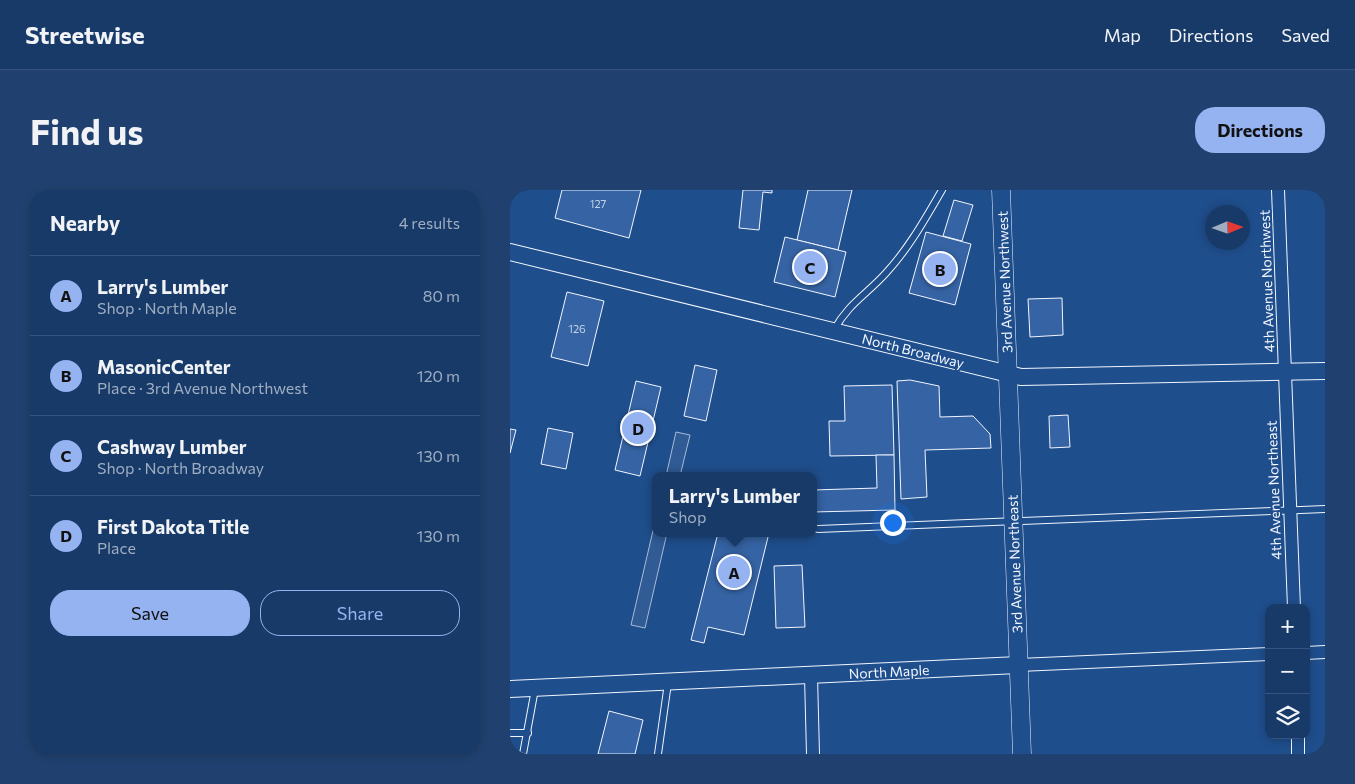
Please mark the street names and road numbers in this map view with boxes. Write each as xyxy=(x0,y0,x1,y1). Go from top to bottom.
street label: 4th Avenue Northwest xyxy=(1256,209,1277,353)
street label: 3rd Avenue Northwest xyxy=(994,211,1015,353)
street label: North Broadway xyxy=(860,330,966,371)
street label: 4th Avenue Northeast xyxy=(1263,420,1284,560)
street label: 3rd Avenue Northeast xyxy=(1004,494,1025,634)
street label: North Maple xyxy=(848,661,930,682)

